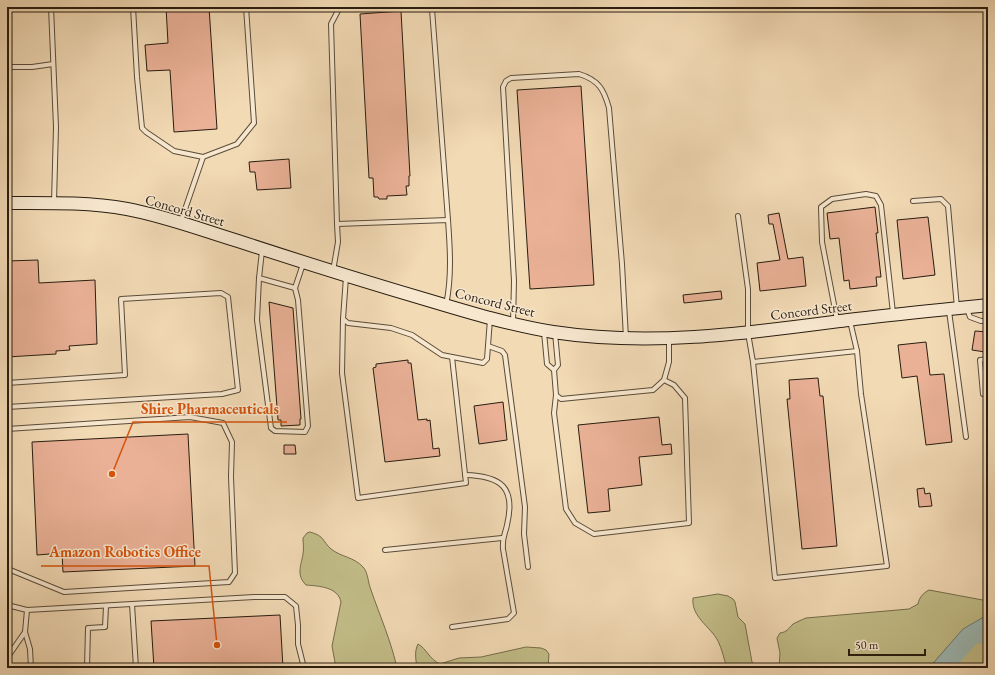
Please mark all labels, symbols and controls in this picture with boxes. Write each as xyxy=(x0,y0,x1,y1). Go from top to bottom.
street label: Concord Street xyxy=(143,190,227,230)
street label: Concord Street xyxy=(453,283,538,321)
street label: Concord Street xyxy=(769,296,853,324)
callout: Shire Pharmaceuticals xyxy=(133,395,287,422)
text: Shire Pharmaceuticals xyxy=(141,399,279,418)
callout: Amazon Robotics Office xyxy=(41,539,209,566)
text: Amazon Robotics Office xyxy=(48,542,201,561)
scale bar xyxy=(849,631,925,657)
text: 50 m xyxy=(855,637,879,653)

